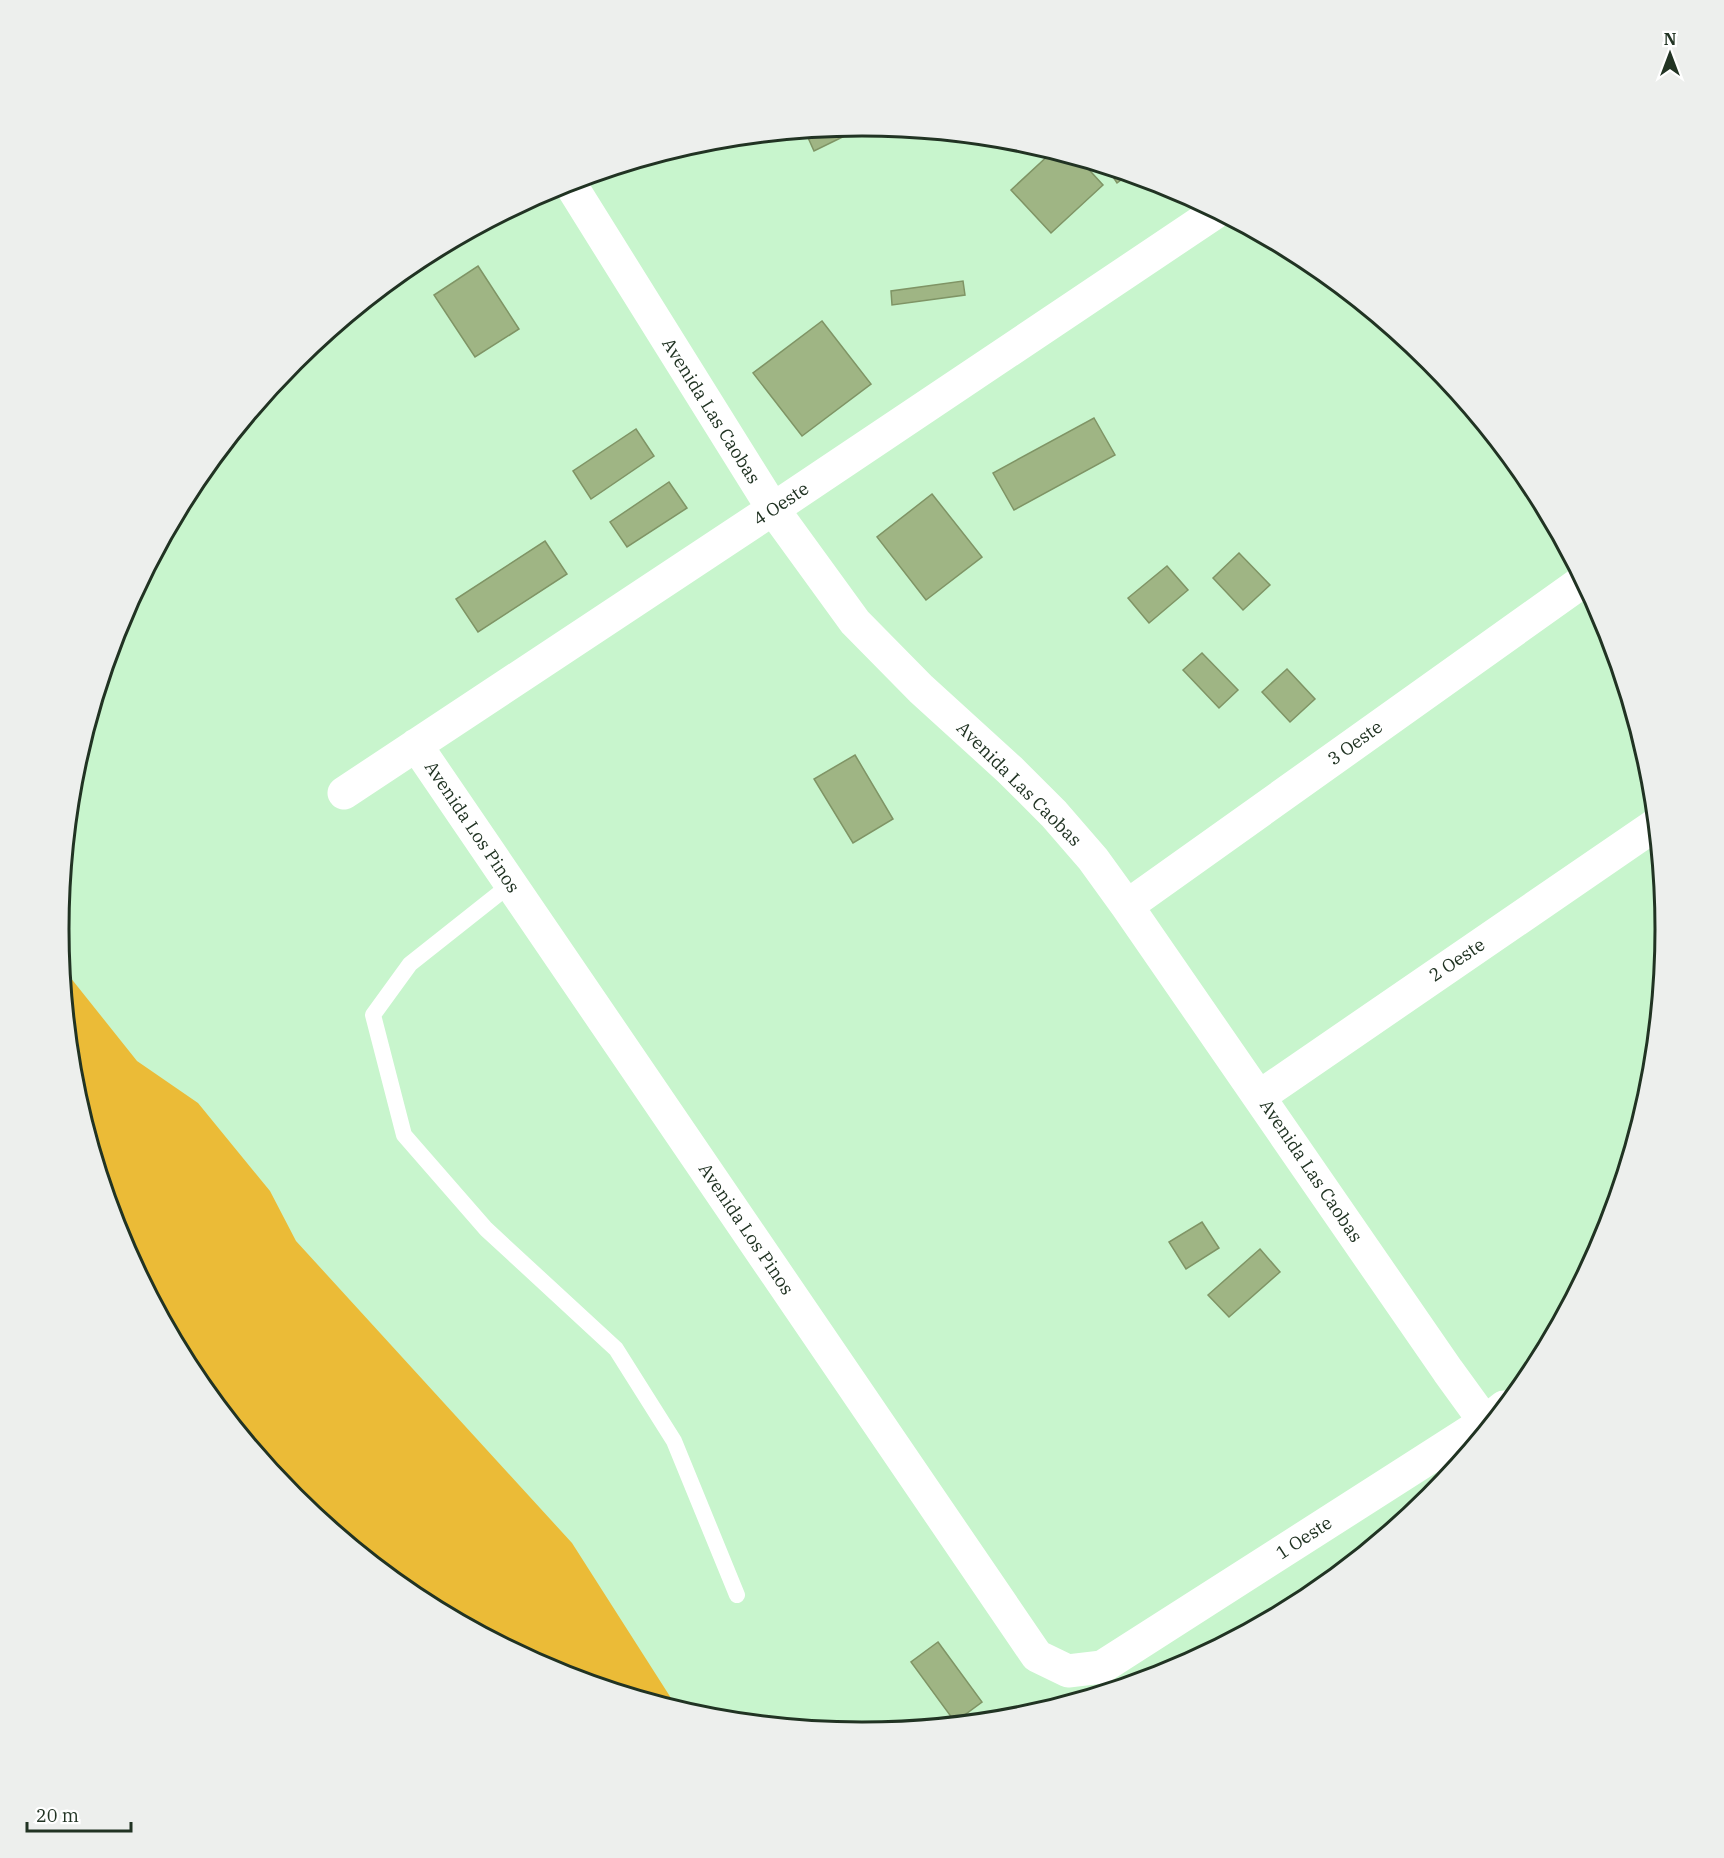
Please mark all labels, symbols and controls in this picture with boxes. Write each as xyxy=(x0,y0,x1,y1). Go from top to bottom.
north arrow xyxy=(1640,24,1700,84)
text: N xyxy=(1664,29,1676,49)
street label: Avenida Las Caobas xyxy=(657,334,766,488)
street label: 4 Oeste xyxy=(749,477,813,531)
street label: 3 Oeste xyxy=(1323,715,1387,770)
street label: Avenida Las Caobas xyxy=(952,716,1087,851)
street label: Avenida Los Pinos xyxy=(420,756,525,897)
street label: 2 Oeste xyxy=(1425,933,1489,987)
street label: Avenida Las Caobas xyxy=(1255,1095,1368,1247)
street label: Avenida Los Pinos xyxy=(694,1158,799,1299)
street label: 1 Oeste xyxy=(1271,1511,1336,1564)
scale bar xyxy=(27,1795,130,1833)
text: 20 m xyxy=(36,1804,79,1827)

